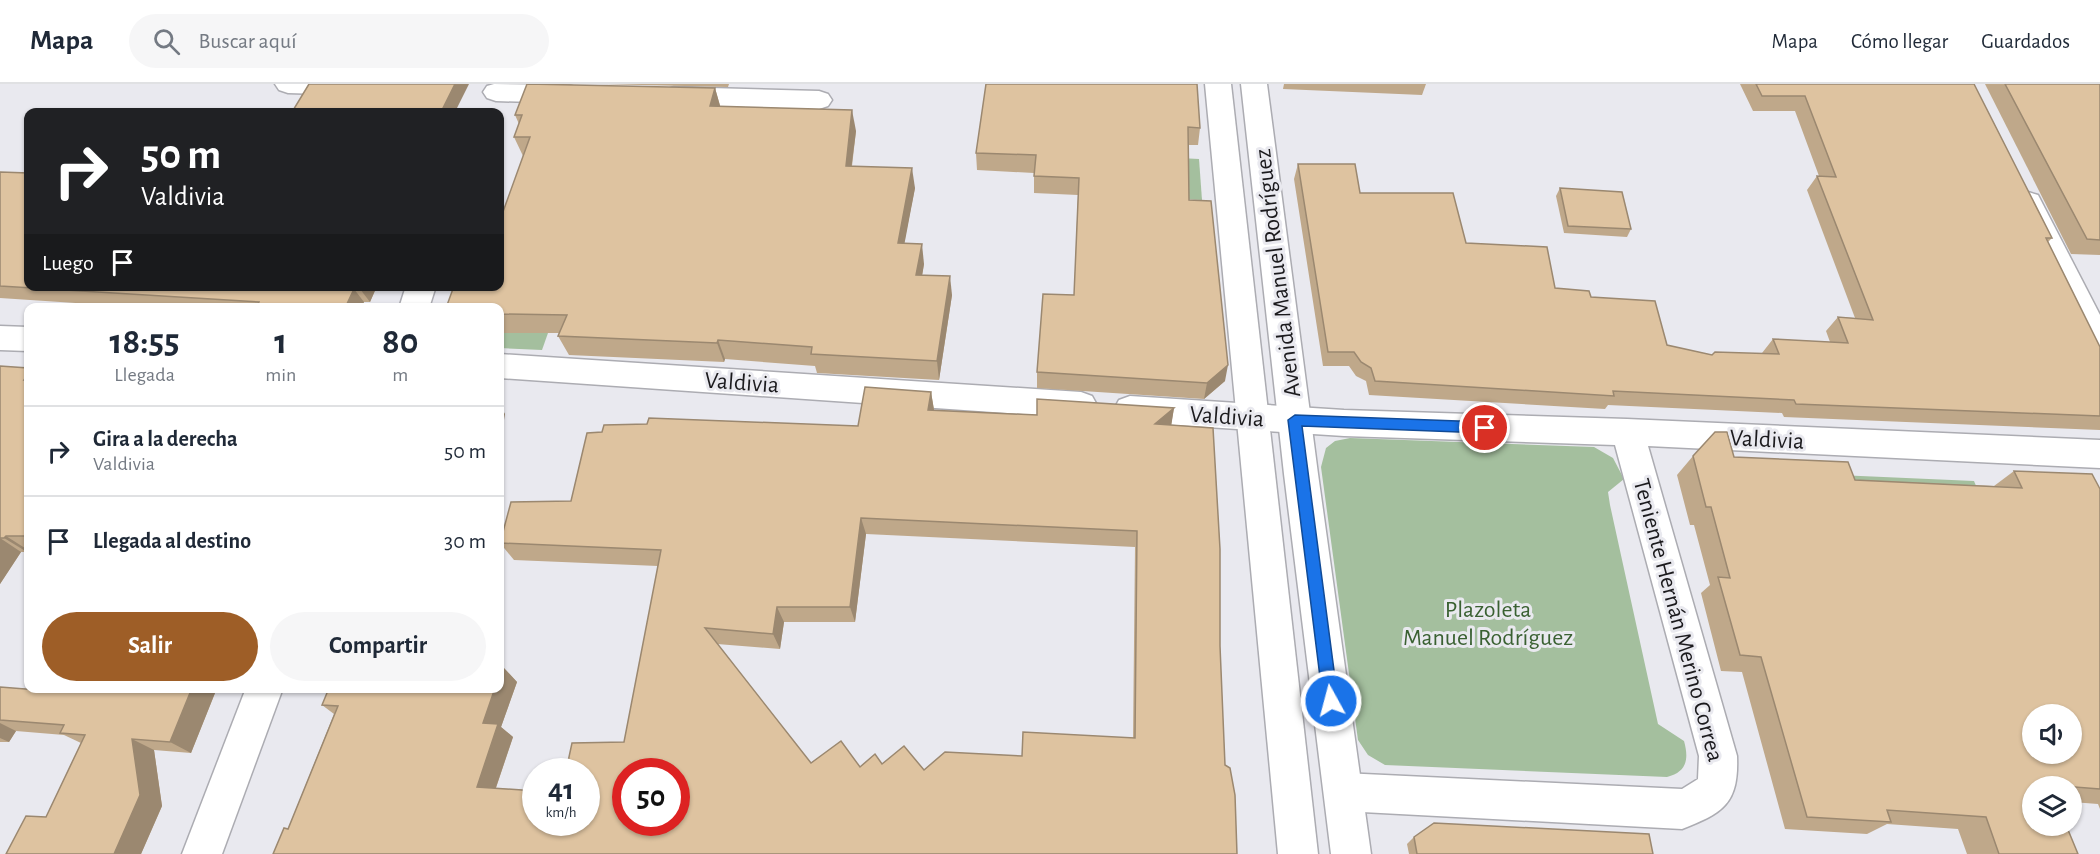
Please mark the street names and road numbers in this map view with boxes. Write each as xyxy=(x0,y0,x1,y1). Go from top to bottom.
street label: Avenida Manuel Rodríguez xyxy=(1251,147,1305,398)
street label: Valdivia xyxy=(704,368,780,398)
street label: Valdivia xyxy=(1189,402,1265,432)
street label: Valdivia xyxy=(1729,426,1805,454)
street label: Teniente Hernán Merino Correa xyxy=(1629,476,1727,764)

